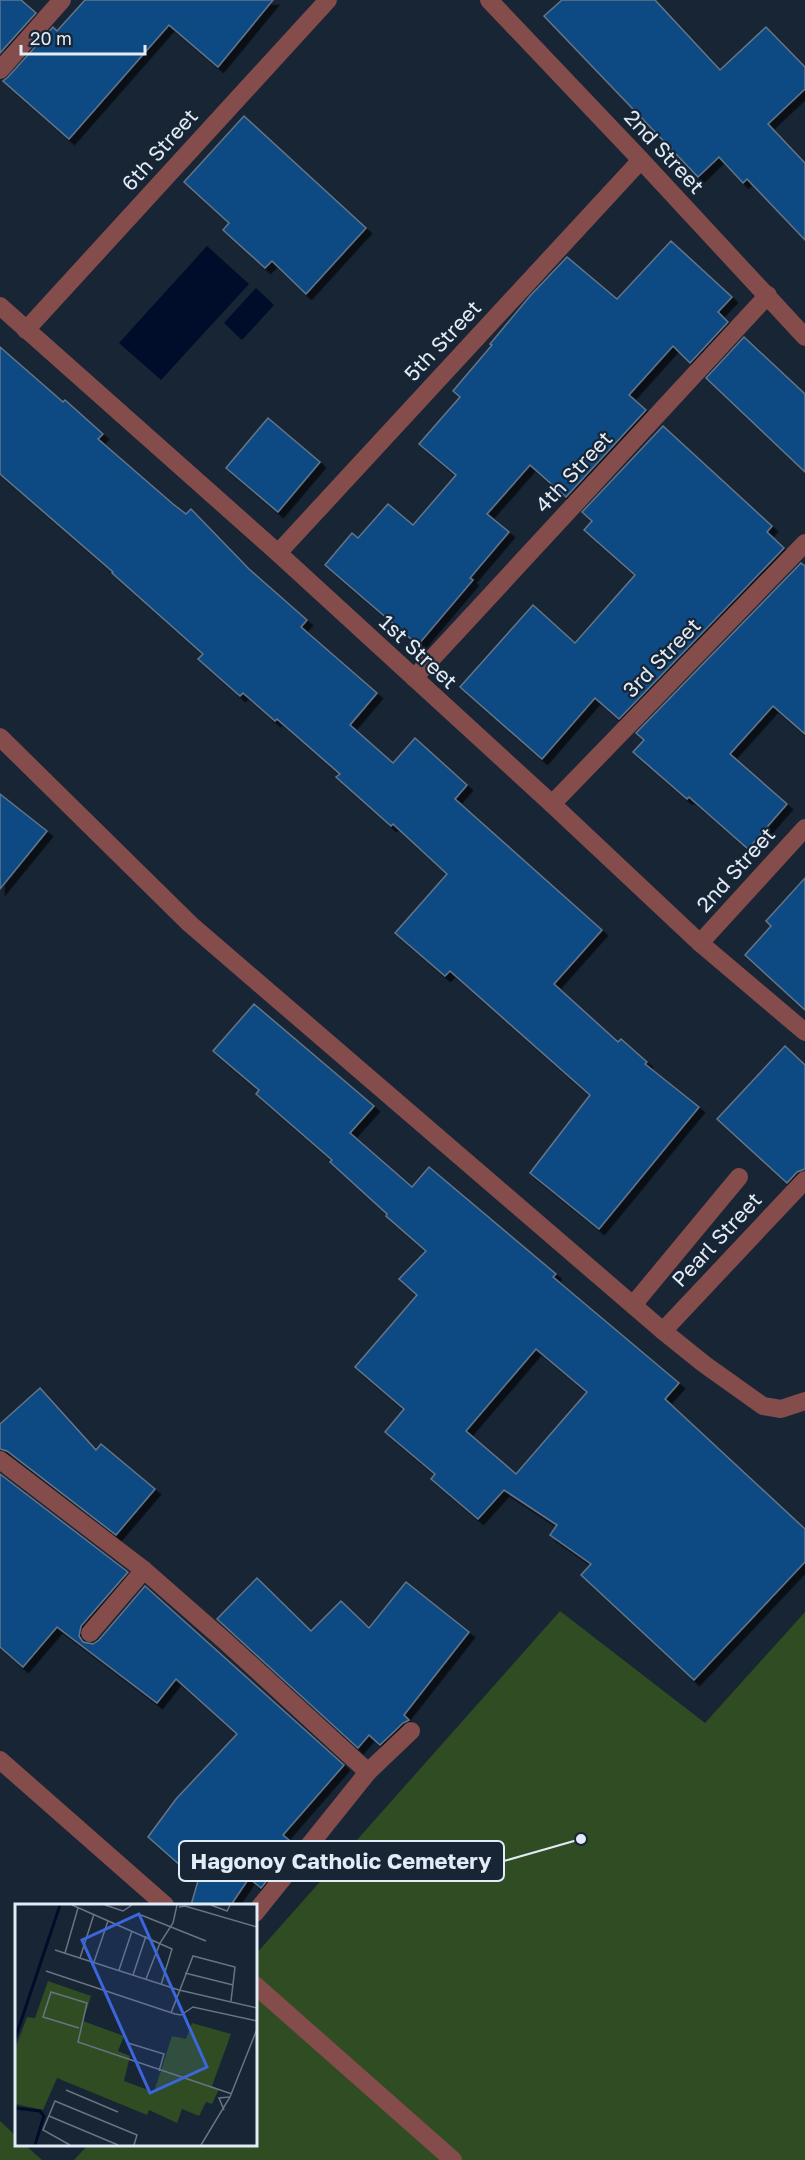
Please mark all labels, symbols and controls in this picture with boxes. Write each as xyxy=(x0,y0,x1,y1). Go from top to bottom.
scale bar xyxy=(21,18,146,56)
text: 20 m xyxy=(30,27,72,49)
street label: 6th Street xyxy=(116,103,203,196)
street label: 2nd Street xyxy=(619,104,710,199)
street label: 5th Street xyxy=(398,295,486,386)
street label: 4th Street xyxy=(529,425,617,517)
street label: 1st Street xyxy=(374,609,463,694)
street label: 3rd Street xyxy=(617,612,706,703)
street label: 2nd Street xyxy=(690,821,780,917)
street label: Pearl Street xyxy=(666,1187,767,1292)
callout: Hagonoy Catholic Cemetery xyxy=(179,1841,504,1881)
text: Hagonoy Catholic Cemetery xyxy=(190,1847,492,1874)
inset map xyxy=(15,1904,256,2145)

